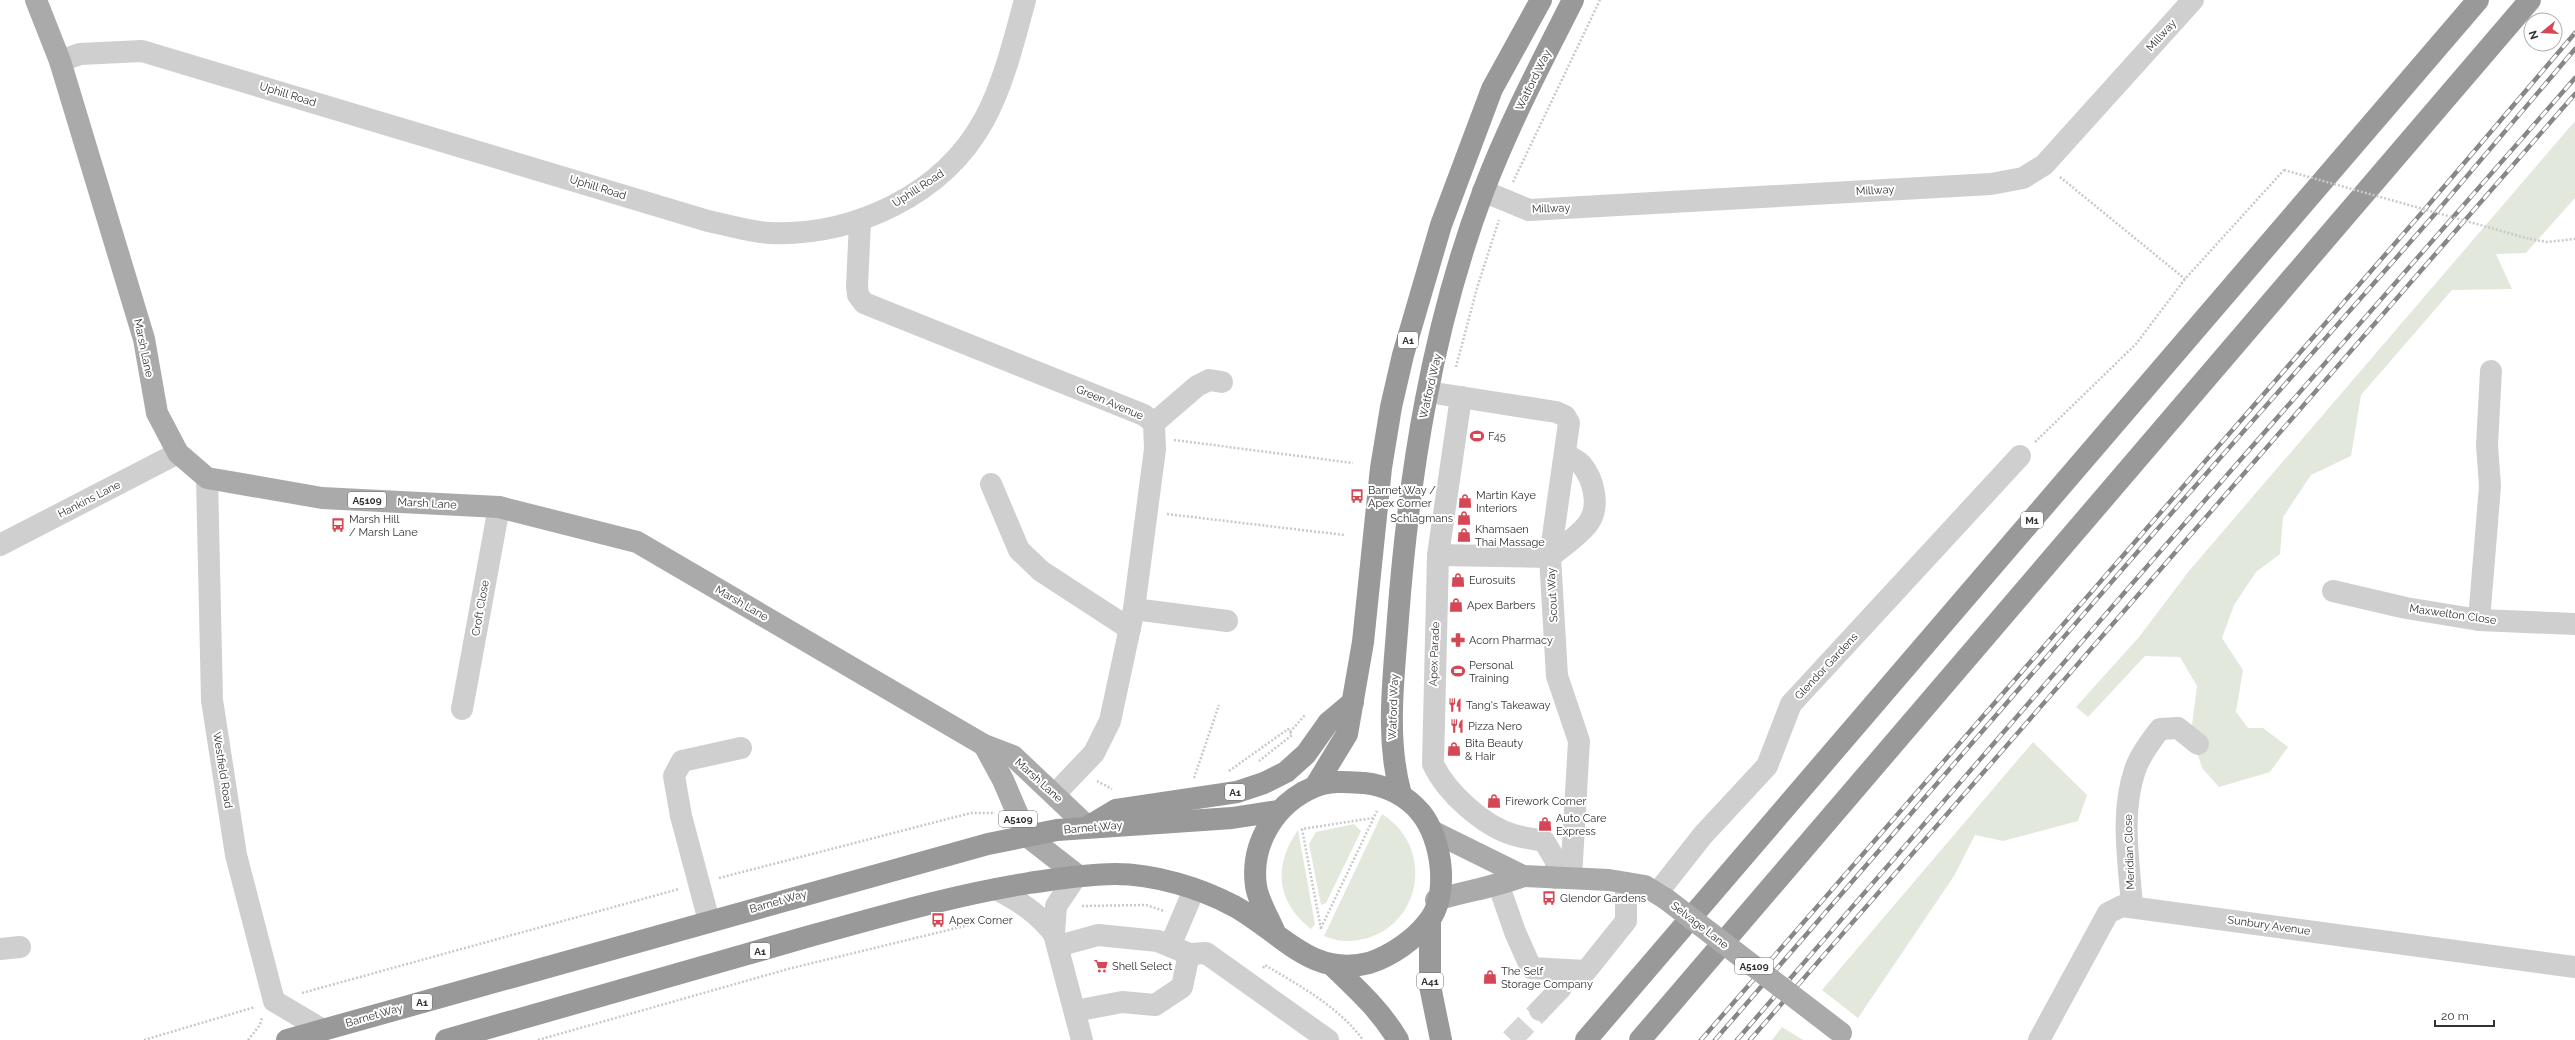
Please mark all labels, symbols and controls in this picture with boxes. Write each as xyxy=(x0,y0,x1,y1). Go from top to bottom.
north arrow xyxy=(2523,12,2563,52)
street label: Millway xyxy=(2144,17,2179,54)
text: N xyxy=(2526,29,2541,41)
street label: Watford Way xyxy=(1513,48,1554,113)
street label: Uphill Road xyxy=(258,80,318,109)
street label: Uphill Road xyxy=(890,167,947,210)
street label: Uphill Road xyxy=(568,173,628,202)
street label: Millway xyxy=(1855,183,1895,198)
street label: Millway xyxy=(1532,201,1570,216)
street label: Marsh Lane xyxy=(131,318,156,379)
road number: A1 xyxy=(1398,332,1418,348)
street label: Watford Way xyxy=(1417,352,1444,420)
street label: Green Avenue xyxy=(1074,382,1146,423)
sports icon: F45 xyxy=(1469,428,1485,444)
place label: F45 xyxy=(1488,430,1506,443)
street label: Hankins Lane xyxy=(56,478,123,521)
place label: Barnet Way / Apex Corner xyxy=(1368,484,1436,510)
bus stop icon: Barnet Way / Apex Corner xyxy=(1349,488,1365,504)
place label: Martin Kaye Interiors xyxy=(1476,489,1536,515)
road number: A5109 xyxy=(348,492,386,508)
shop icon: Martin Kaye Interiors xyxy=(1457,493,1473,509)
street label: Marsh Lane xyxy=(397,495,457,512)
shop icon: Schlagmans xyxy=(1456,510,1472,526)
place label: Schlagmans xyxy=(1390,512,1453,525)
road number: M1 xyxy=(2021,512,2043,528)
place label: Marsh Hill / Marsh Lane xyxy=(349,513,418,539)
bus stop icon: Marsh Hill / Marsh Lane xyxy=(330,517,346,533)
place label: Khamsaen Thai Massage xyxy=(1475,523,1545,549)
shop icon: Khamsaen Thai Massage xyxy=(1456,527,1472,543)
street label: Scout Way xyxy=(1545,567,1560,623)
shop icon: Eurosuits xyxy=(1450,572,1466,588)
place label: Eurosuits xyxy=(1469,574,1516,587)
street label: Croft Close xyxy=(469,579,492,637)
street label: Marsh Lane xyxy=(713,583,771,624)
shop icon: Apex Barbers xyxy=(1448,597,1464,613)
place label: Apex Barbers xyxy=(1467,599,1535,612)
street label: Maxwelton Close xyxy=(2409,602,2498,627)
street label: Apex Parade xyxy=(1427,621,1442,687)
street label: Glendor Gardens xyxy=(1792,630,1860,702)
pharmacy icon: Acorn Pharmacy xyxy=(1450,632,1466,648)
place label: Acorn Pharmacy xyxy=(1469,634,1553,647)
place label: Personal Training xyxy=(1469,659,1513,685)
sports icon: Personal Training xyxy=(1450,663,1466,679)
street label: Watford Way xyxy=(1386,674,1401,740)
restaurant icon: Tang's Takeaway xyxy=(1447,697,1463,713)
place label: Tang's Takeaway xyxy=(1466,699,1551,712)
restaurant icon: Pizza Nero xyxy=(1449,718,1465,734)
place label: Pizza Nero xyxy=(1468,720,1522,733)
street label: Westfield Road xyxy=(210,731,235,809)
place label: Bita Beauty & Hair xyxy=(1465,737,1523,763)
shop icon: Bita Beauty & Hair xyxy=(1446,741,1462,757)
street label: Marsh Lane xyxy=(1012,756,1065,805)
road number: A1 xyxy=(1225,784,1245,800)
shop icon: Firework Corner xyxy=(1486,793,1502,809)
place label: Firework Corner xyxy=(1505,795,1586,808)
road number: A5109 xyxy=(999,811,1037,827)
place label: Auto Care Express xyxy=(1556,812,1607,838)
street label: Meridian Close xyxy=(2122,813,2137,890)
shop icon: Auto Care Express xyxy=(1537,816,1553,832)
street label: Barnet Way xyxy=(1063,818,1123,837)
street label: Barnet Way xyxy=(748,887,808,916)
bus stop icon: Glendor Gardens xyxy=(1541,890,1557,906)
place label: Glendor Gardens xyxy=(1560,892,1646,905)
street label: Selvage Lane xyxy=(1669,899,1731,952)
bus stop icon: Apex Corner xyxy=(930,912,946,928)
street label: Sunbury Avenue xyxy=(2227,913,2312,938)
place label: Apex Corner xyxy=(949,914,1013,927)
road number: A1 xyxy=(750,943,770,959)
supermarket icon: Shell Select xyxy=(1093,958,1109,974)
road number: A5109 xyxy=(1735,958,1773,974)
place label: Shell Select xyxy=(1112,960,1173,973)
place label: The Self Storage Company xyxy=(1501,965,1593,991)
shop icon: The Self Storage Company xyxy=(1482,969,1498,985)
road number: A41 xyxy=(1417,973,1443,989)
road number: A1 xyxy=(412,994,432,1010)
street label: Barnet Way xyxy=(344,1001,404,1030)
scale bar xyxy=(2435,1002,2494,1028)
text: 20 m xyxy=(2441,1009,2469,1023)

